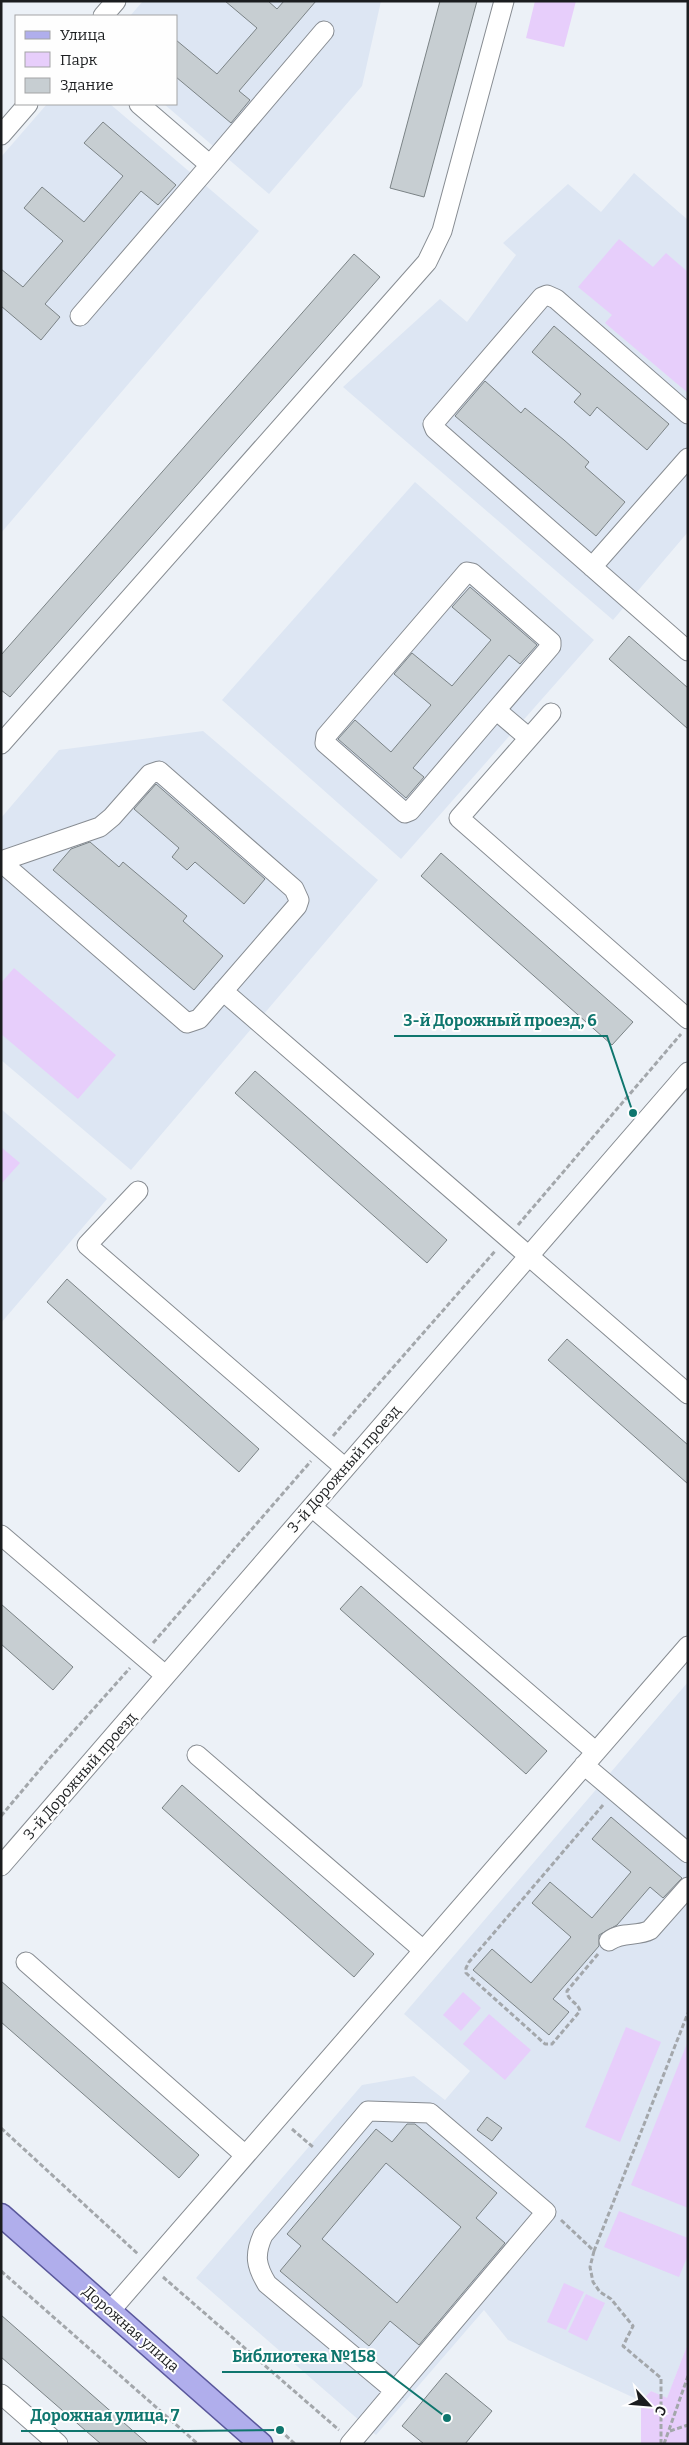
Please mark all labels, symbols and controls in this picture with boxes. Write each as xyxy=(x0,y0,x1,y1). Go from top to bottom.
legend xyxy=(15,15,178,105)
text: Улица xyxy=(60,26,106,44)
text: Парк xyxy=(60,51,98,69)
text: Здание xyxy=(60,76,114,94)
callout: 3-й Дорожный проезд, 6 xyxy=(394,1005,607,1036)
text: 3-й Дорожный проезд, 6 xyxy=(403,1011,597,1030)
street label: 3-й Дорожный проезд xyxy=(284,1402,404,1536)
street label: 3-й Дорожный проезд xyxy=(20,1709,140,1843)
street label: Дорожная улица xyxy=(79,2282,183,2376)
callout: Библиотека №158 xyxy=(222,2341,386,2372)
text: Библиотека №158 xyxy=(232,2347,376,2366)
north arrow xyxy=(624,2380,674,2430)
callout: Дорожная улица, 7 xyxy=(21,2400,189,2431)
text: С xyxy=(651,2403,670,2418)
text: Дорожная улица, 7 xyxy=(31,2406,180,2425)

